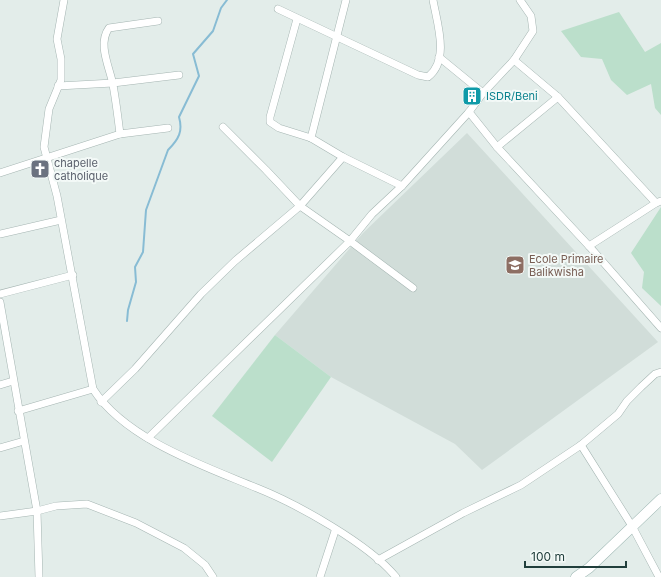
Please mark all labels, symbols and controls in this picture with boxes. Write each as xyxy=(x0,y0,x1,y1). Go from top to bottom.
building icon: ISDR/Beni xyxy=(461,85,483,107)
place label: ISDR/Beni xyxy=(486,89,538,103)
place label: chapelle catholique xyxy=(54,156,108,183)
church icon: chapelle catholique xyxy=(29,158,51,180)
place label: Ecole Primaire Balikwisha xyxy=(529,252,604,279)
school or university icon: Ecole Primaire Balikwisha xyxy=(504,254,526,276)
scale bar xyxy=(525,543,626,569)
text: 100 m xyxy=(531,549,565,564)

